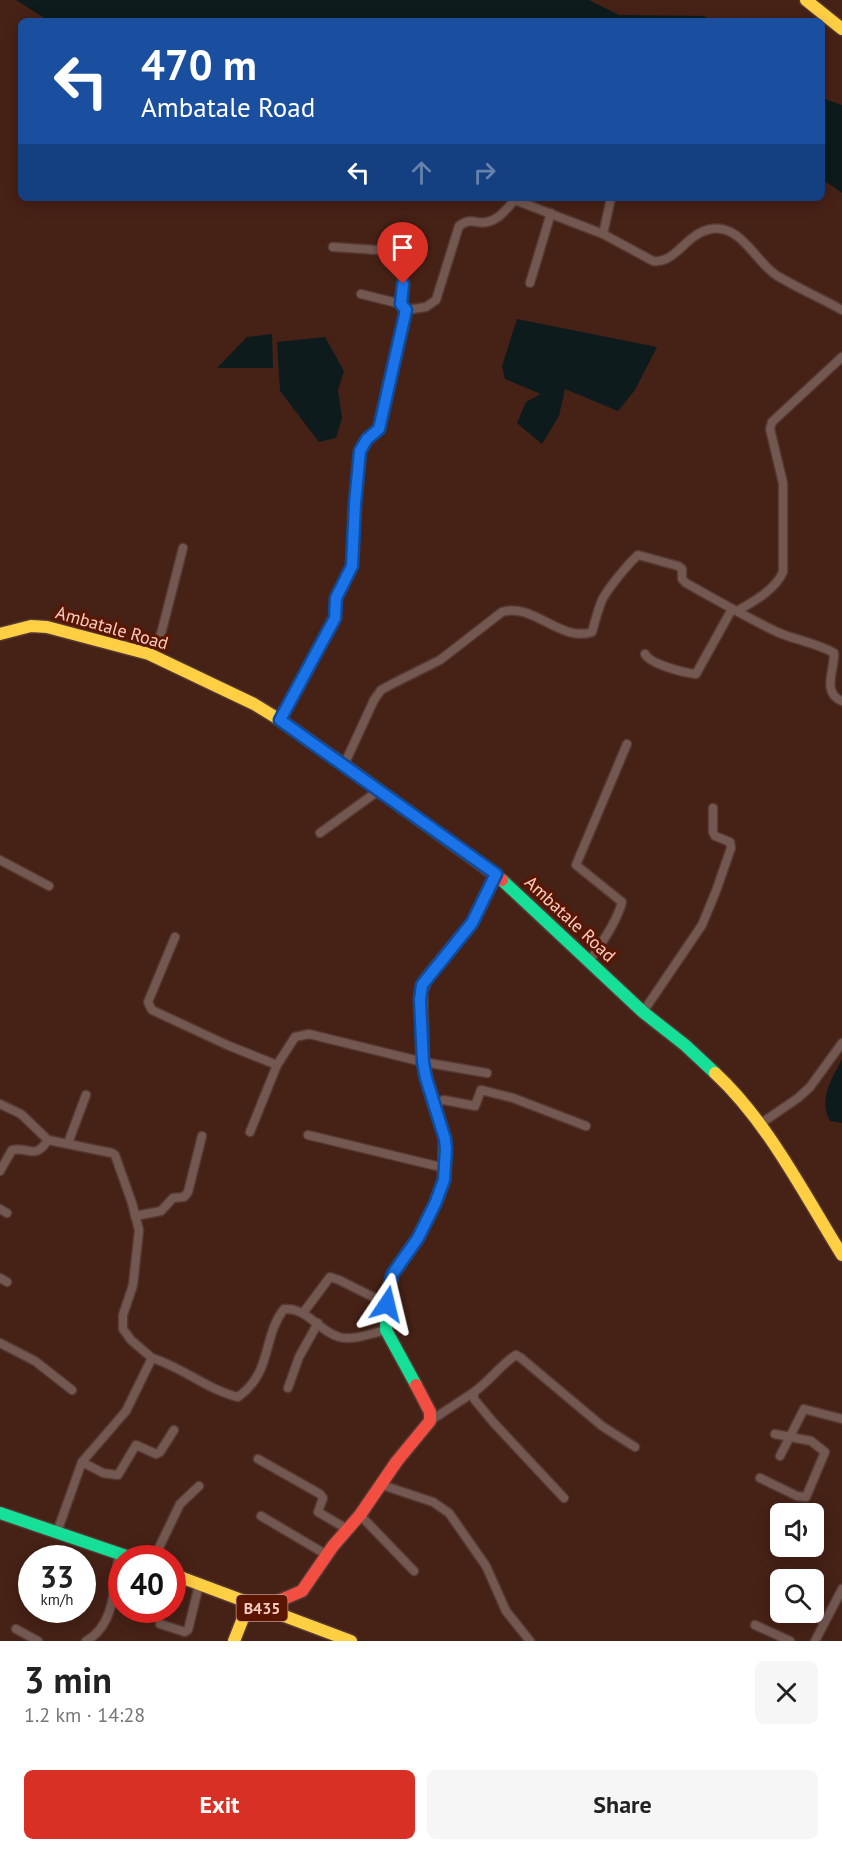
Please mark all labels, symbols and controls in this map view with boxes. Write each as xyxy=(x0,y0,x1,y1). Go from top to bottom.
text: 470 m xyxy=(141,37,257,92)
icon: left xyxy=(42,42,120,120)
text: Ambatale Road xyxy=(141,90,315,124)
icon: left xyxy=(342,156,375,189)
icon: ahead xyxy=(405,156,438,189)
icon: right xyxy=(468,156,501,189)
pin xyxy=(377,222,428,284)
icon: arrive xyxy=(386,231,419,264)
street label: Ambatale Road xyxy=(53,600,171,655)
street label: Ambatale Road xyxy=(520,871,621,967)
position arrow xyxy=(355,1272,419,1336)
map controls xyxy=(770,1503,824,1623)
button: sound xyxy=(770,1503,824,1557)
speed limit sign: 40 xyxy=(108,1545,186,1623)
text: 33 xyxy=(40,1557,74,1596)
button: search xyxy=(770,1569,824,1623)
text: km/h xyxy=(41,1590,73,1609)
road number: B435 xyxy=(236,1595,288,1621)
text: 3 min xyxy=(24,1656,112,1703)
button: close xyxy=(755,1661,818,1724)
text: 1.2 km · 14:28 xyxy=(24,1702,145,1728)
button: Exit xyxy=(24,1770,415,1839)
button: Share xyxy=(427,1770,818,1839)

